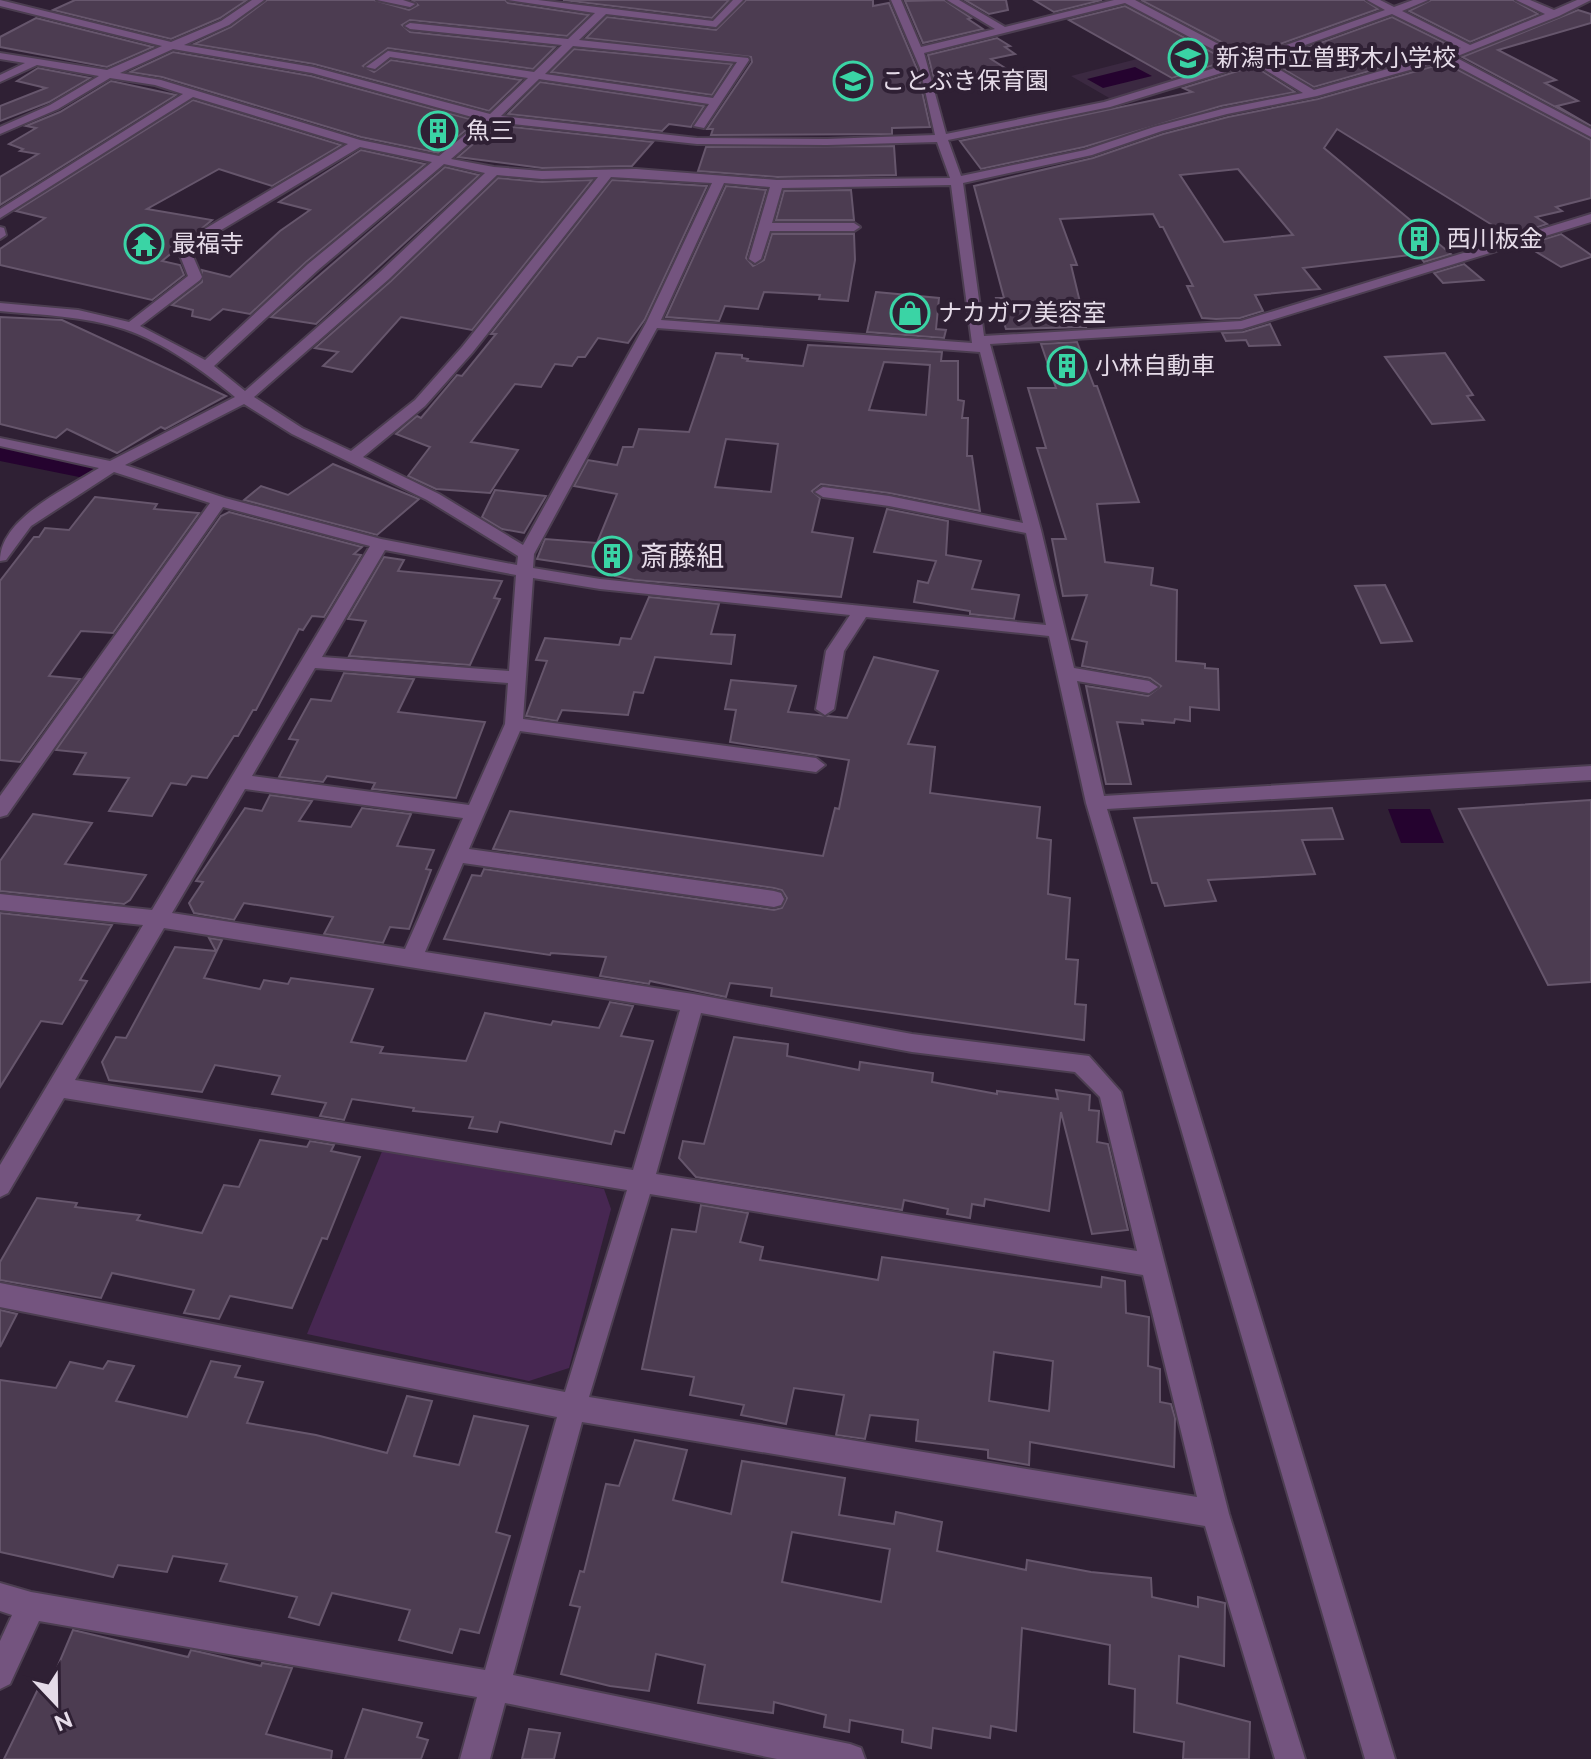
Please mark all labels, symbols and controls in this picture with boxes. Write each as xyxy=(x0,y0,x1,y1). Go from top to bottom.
school or university icon: 新潟市立曽野木小学校 xyxy=(1167,37,1209,79)
place label: 新潟市立曽野木小学校 xyxy=(1216,43,1456,72)
school or university icon: ことぶき保育園 xyxy=(832,60,874,102)
place label: ことぶき保育園 xyxy=(881,66,1049,95)
building icon: 魚三 xyxy=(417,110,459,152)
place label: 魚三 xyxy=(466,116,514,145)
building icon: 西川板金 xyxy=(1398,218,1440,260)
temple icon: 最福寺 xyxy=(123,223,165,265)
place label: 西川板金 xyxy=(1447,224,1543,253)
place label: 最福寺 xyxy=(172,229,244,258)
shop icon: ナカガワ美容室 xyxy=(889,292,931,334)
place label: ナカガワ美容室 xyxy=(938,298,1106,327)
building icon: 小林自動車 xyxy=(1046,345,1088,387)
place label: 小林自動車 xyxy=(1095,351,1215,380)
building icon: 斎藤組 xyxy=(591,535,633,577)
place label: 斎藤組 xyxy=(640,540,724,573)
north arrow xyxy=(16,1663,96,1743)
text: N xyxy=(51,1706,76,1737)

